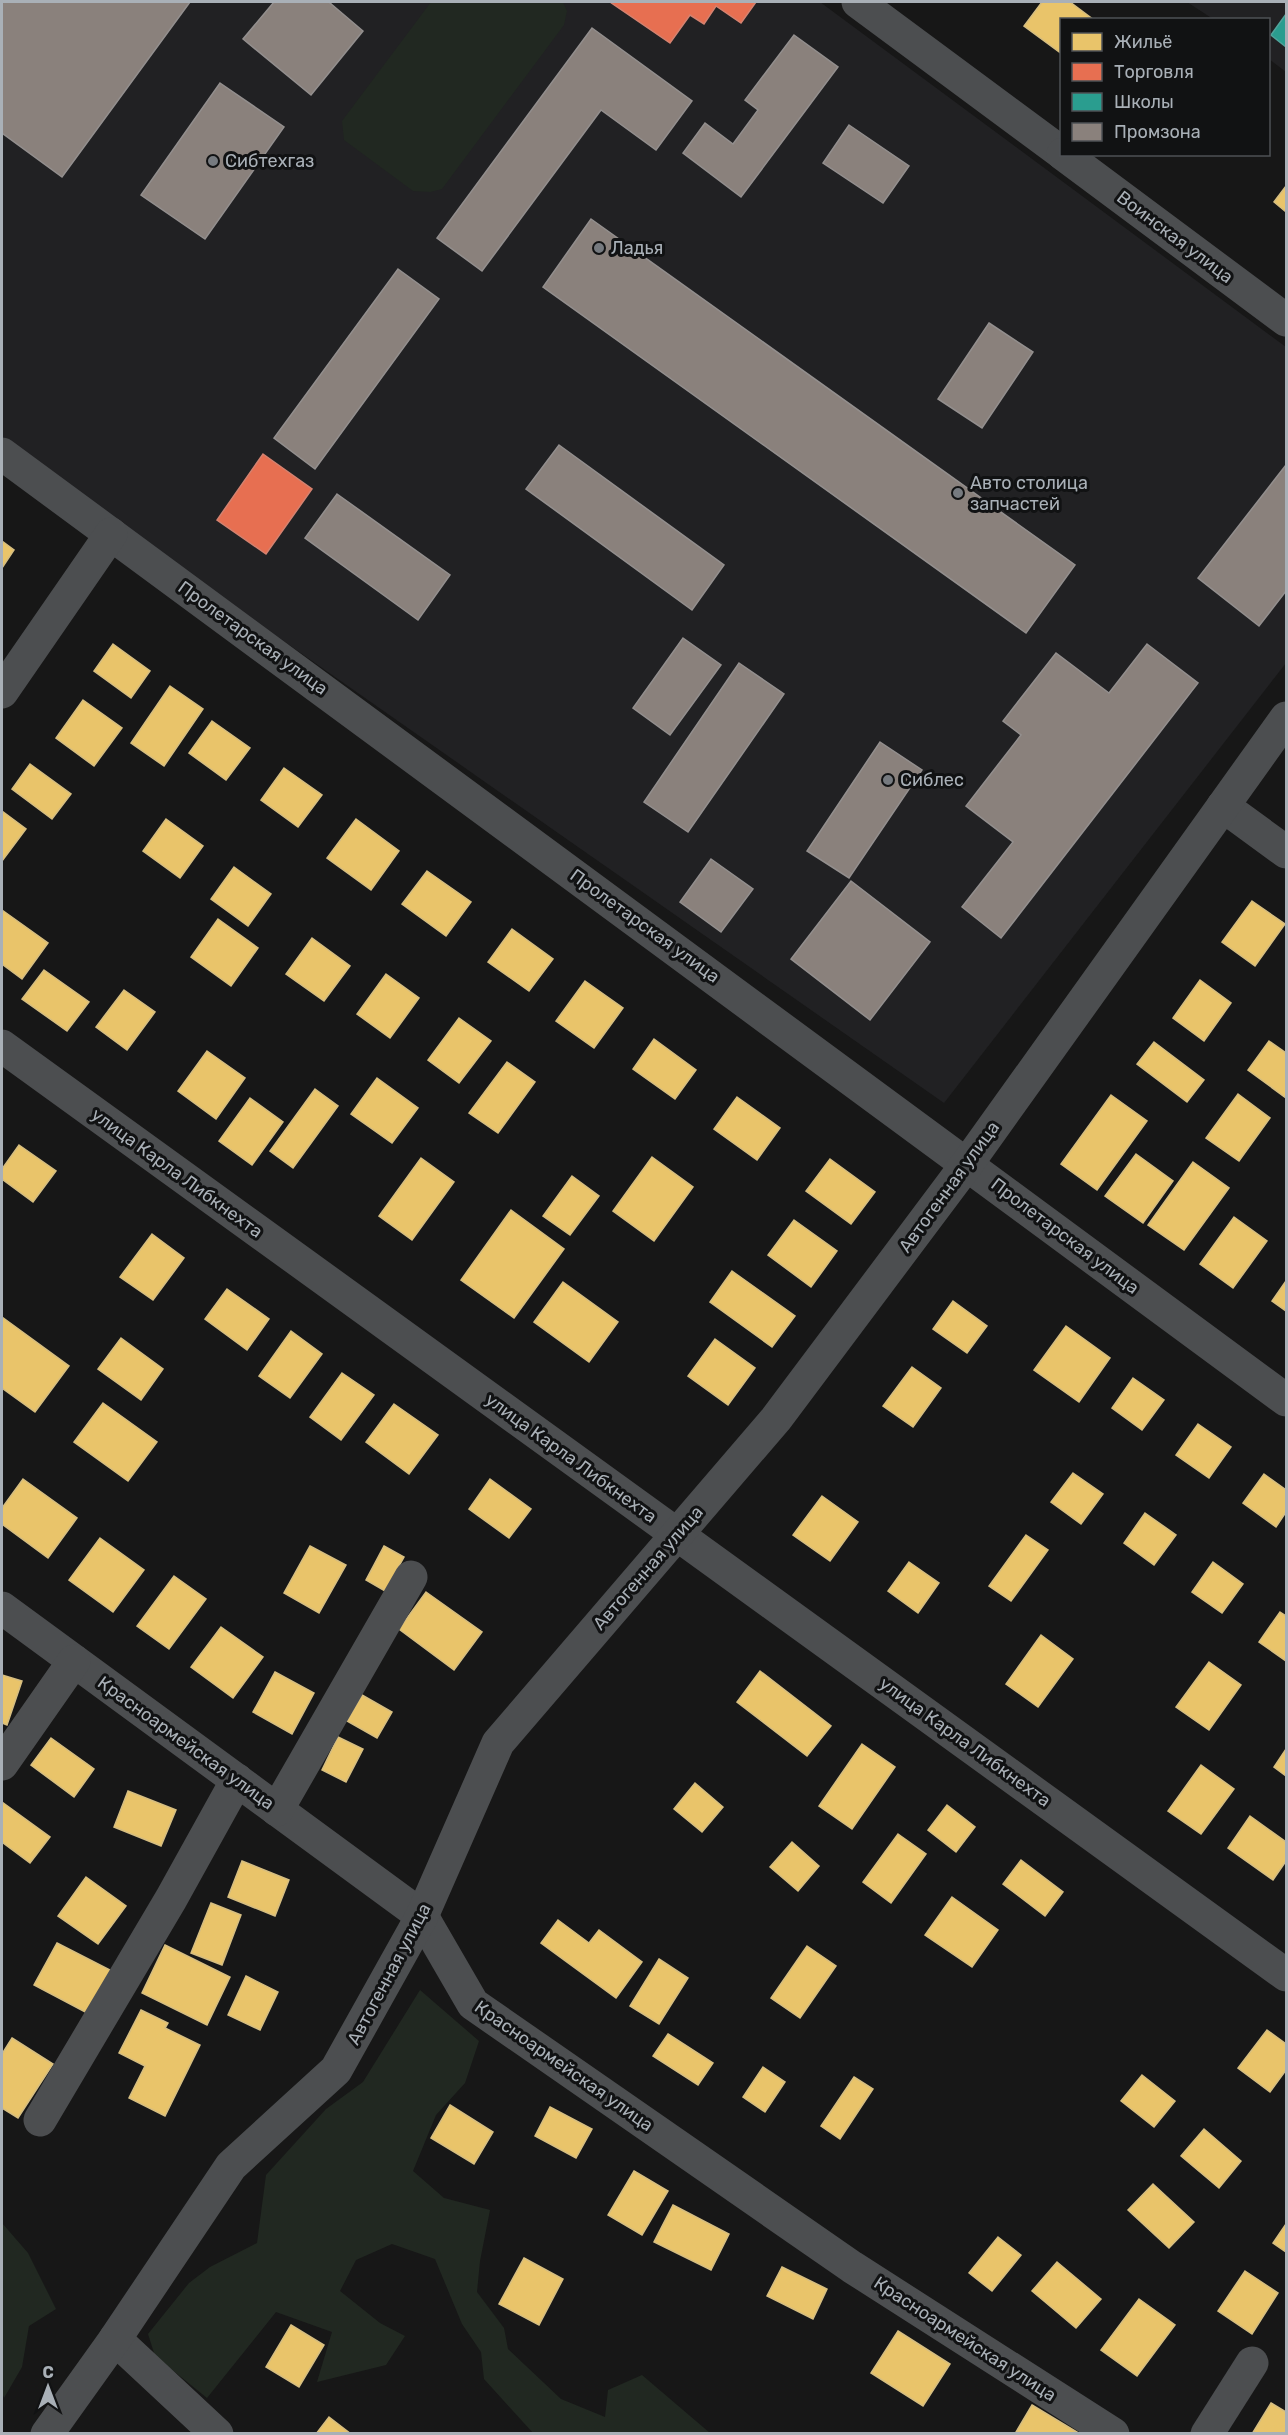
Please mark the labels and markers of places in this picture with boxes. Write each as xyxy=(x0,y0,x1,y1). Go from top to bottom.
place label: Сибтехгаз xyxy=(225,150,314,172)
marker: Сибтехгаз xyxy=(206,154,220,168)
place label: Ладья xyxy=(611,237,663,259)
marker: Ладья xyxy=(592,241,606,255)
place label: Авто столица запчастей xyxy=(970,472,1088,515)
marker: Авто столица запчастей xyxy=(951,486,965,500)
place label: Сиблес xyxy=(900,769,964,791)
marker: Сиблес xyxy=(881,773,895,787)

